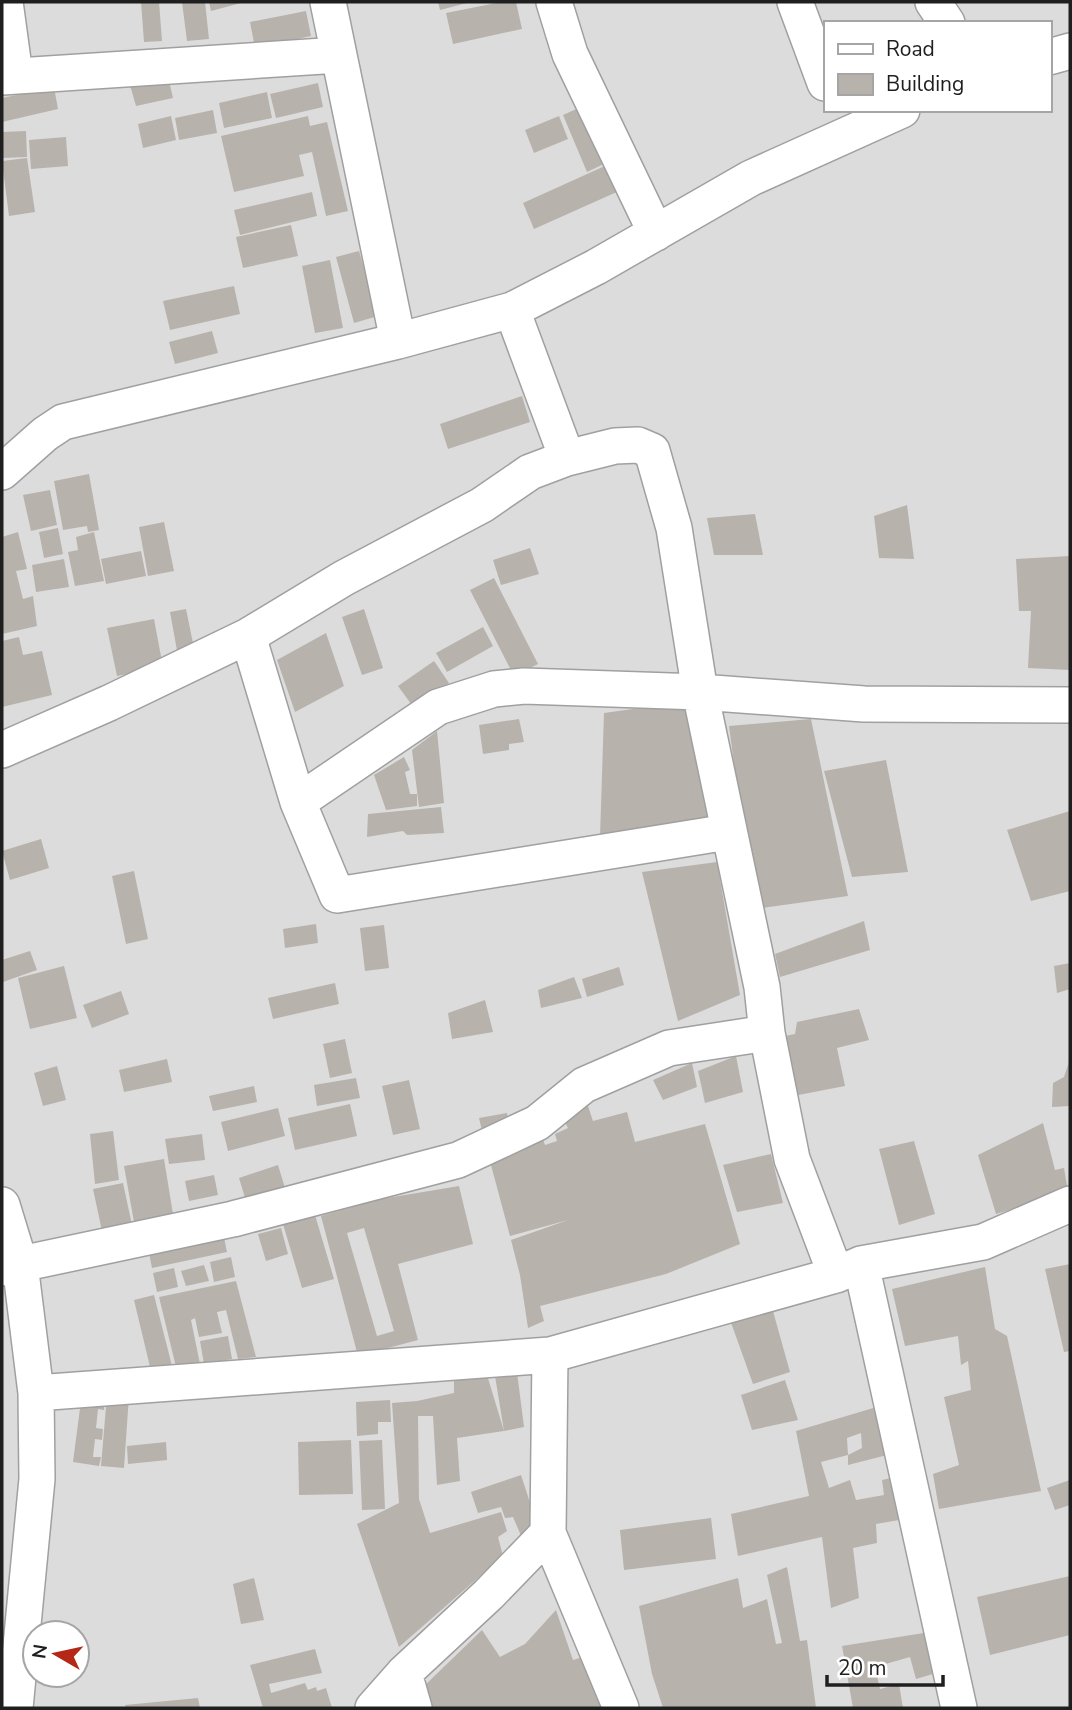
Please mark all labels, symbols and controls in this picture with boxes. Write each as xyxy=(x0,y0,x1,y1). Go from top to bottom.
legend xyxy=(824,21,1051,112)
text: Road xyxy=(886,35,935,63)
text: Building xyxy=(886,70,964,98)
north arrow xyxy=(21,1619,91,1689)
text: N xyxy=(26,1642,54,1661)
scale bar xyxy=(827,1644,942,1688)
text: 20 m xyxy=(838,1654,887,1682)

